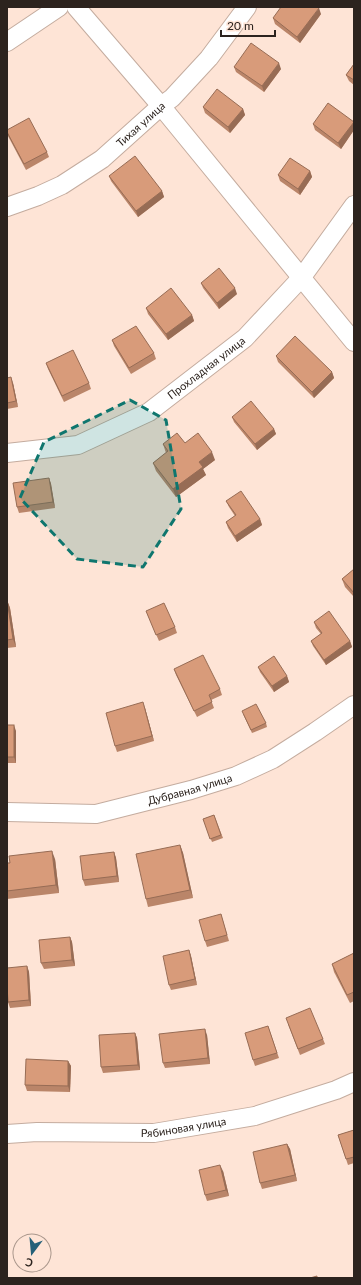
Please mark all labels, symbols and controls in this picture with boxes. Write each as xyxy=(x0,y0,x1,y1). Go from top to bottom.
scale bar xyxy=(221,12,275,38)
text: 20 m xyxy=(227,18,254,33)
street label: Тихая улица xyxy=(113,98,167,149)
street label: Прохладная улица xyxy=(165,334,247,401)
street label: Дубравная улица xyxy=(146,771,234,807)
street label: Рябиновая улица xyxy=(141,1114,227,1139)
north arrow xyxy=(12,1233,52,1273)
text: С xyxy=(23,1256,34,1270)

